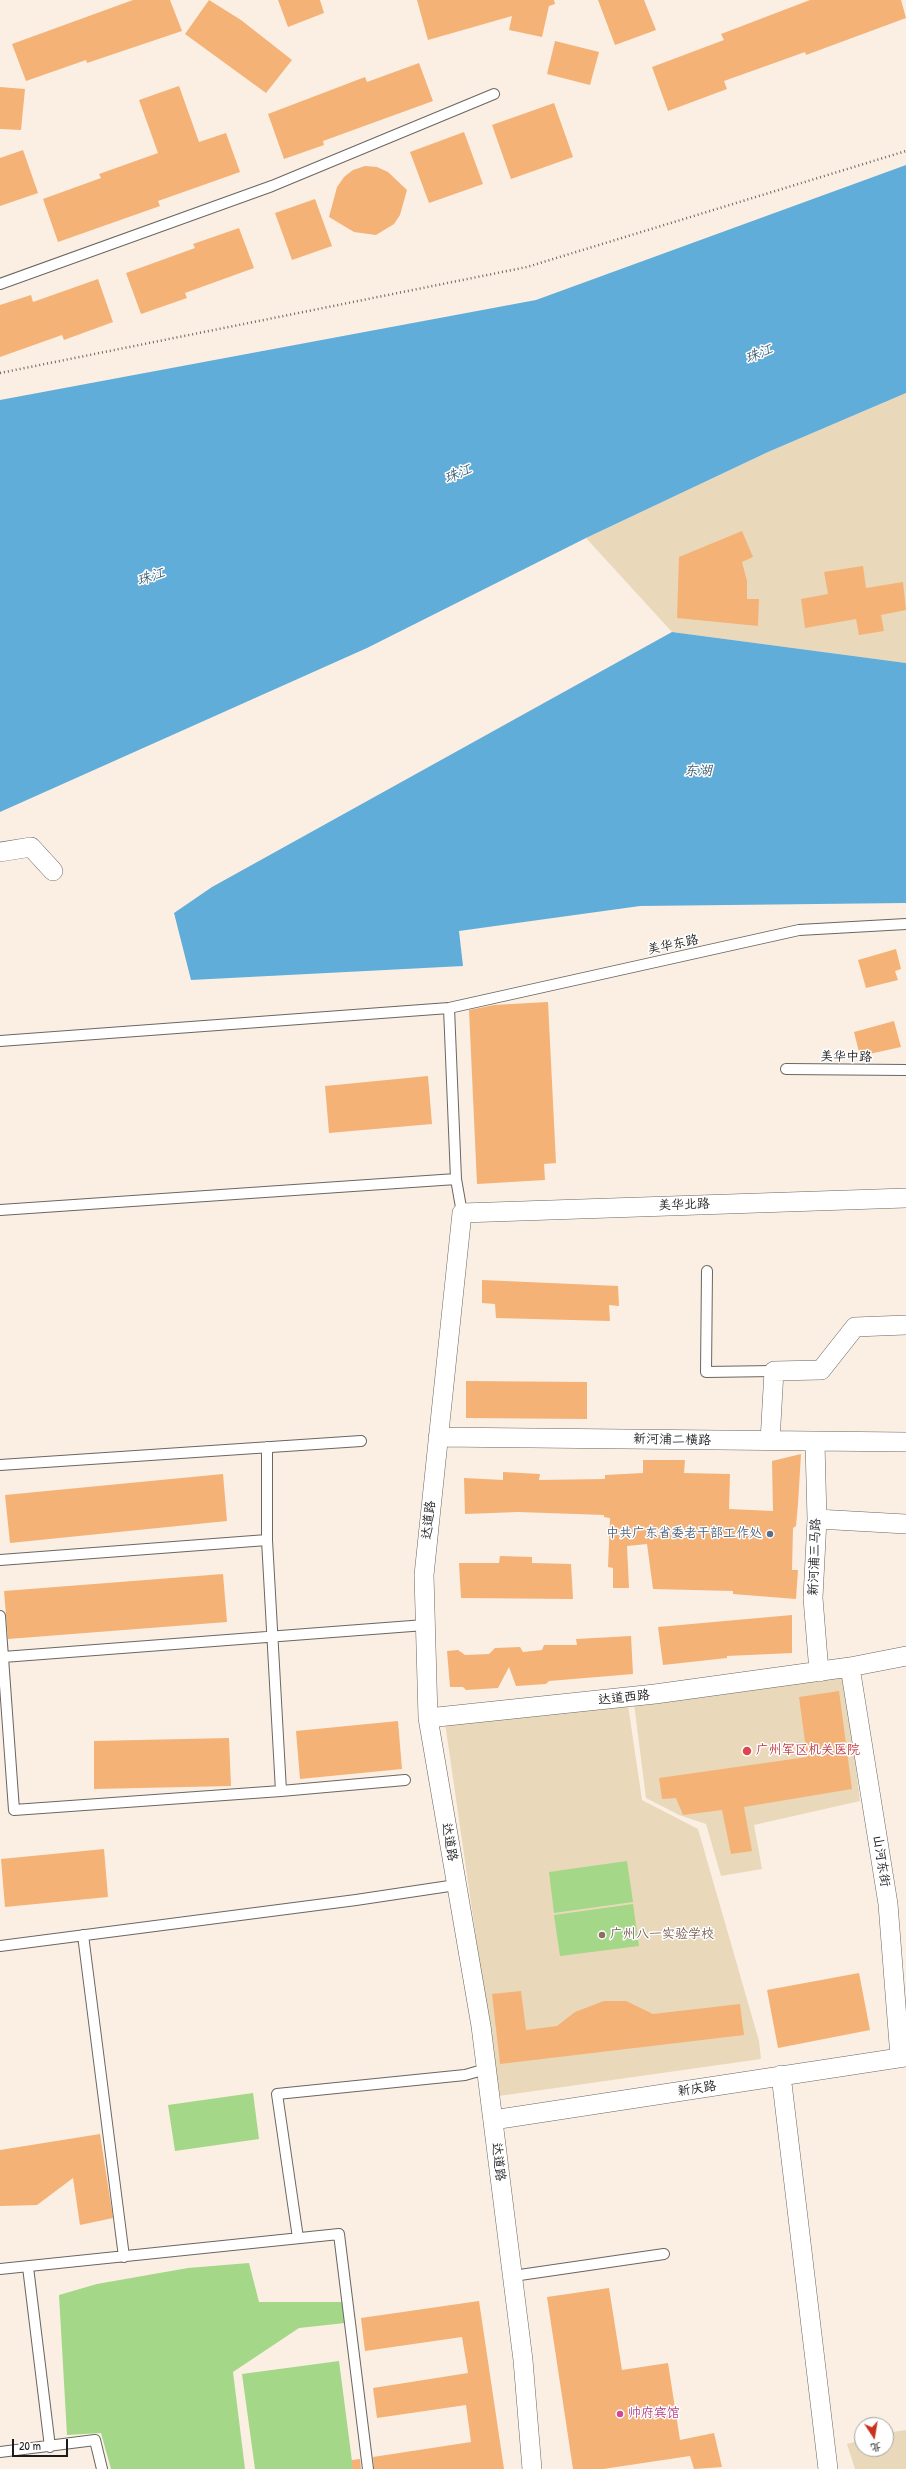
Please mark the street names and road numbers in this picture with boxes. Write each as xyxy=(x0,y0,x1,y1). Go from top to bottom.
street label: 美华东路 xyxy=(646,932,700,958)
street label: 美华中路 xyxy=(820,1049,872,1065)
street label: 美华北路 xyxy=(658,1196,710,1214)
street label: 新河浦二横路 xyxy=(633,1432,711,1448)
street label: 达道路 xyxy=(419,1500,439,1540)
street label: 新河浦三马路 xyxy=(806,1518,824,1596)
street label: 达道西路 xyxy=(597,1688,651,1708)
street label: 达道路 xyxy=(438,1821,460,1863)
street label: 山河东街 xyxy=(869,1834,893,1888)
street label: 新庆路 xyxy=(677,2078,717,2100)
street label: 达道路 xyxy=(488,2142,508,2182)

